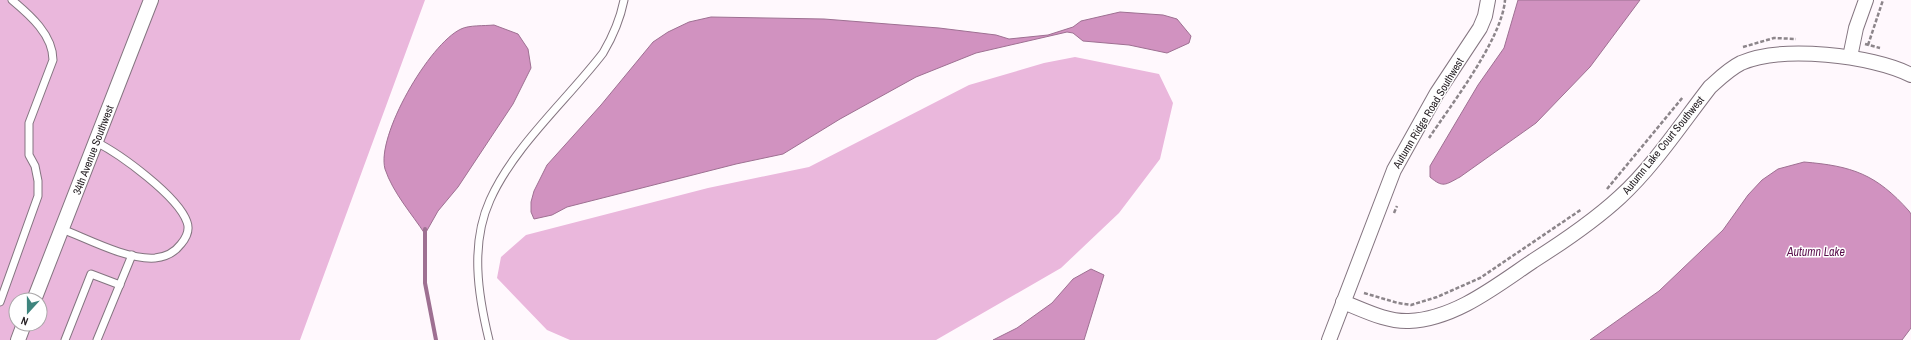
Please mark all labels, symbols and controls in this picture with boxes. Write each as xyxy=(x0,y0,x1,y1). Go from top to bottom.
street label: Autumn Ridge Road Southwest xyxy=(1389,55,1467,172)
street label: Autumn Lake Court Southwest xyxy=(1618,93,1707,198)
street label: 34th Avenue Southwest xyxy=(70,103,117,197)
water label: Autumn Lake xyxy=(1786,244,1846,260)
north arrow xyxy=(8,292,48,332)
text: N xyxy=(19,314,30,329)

